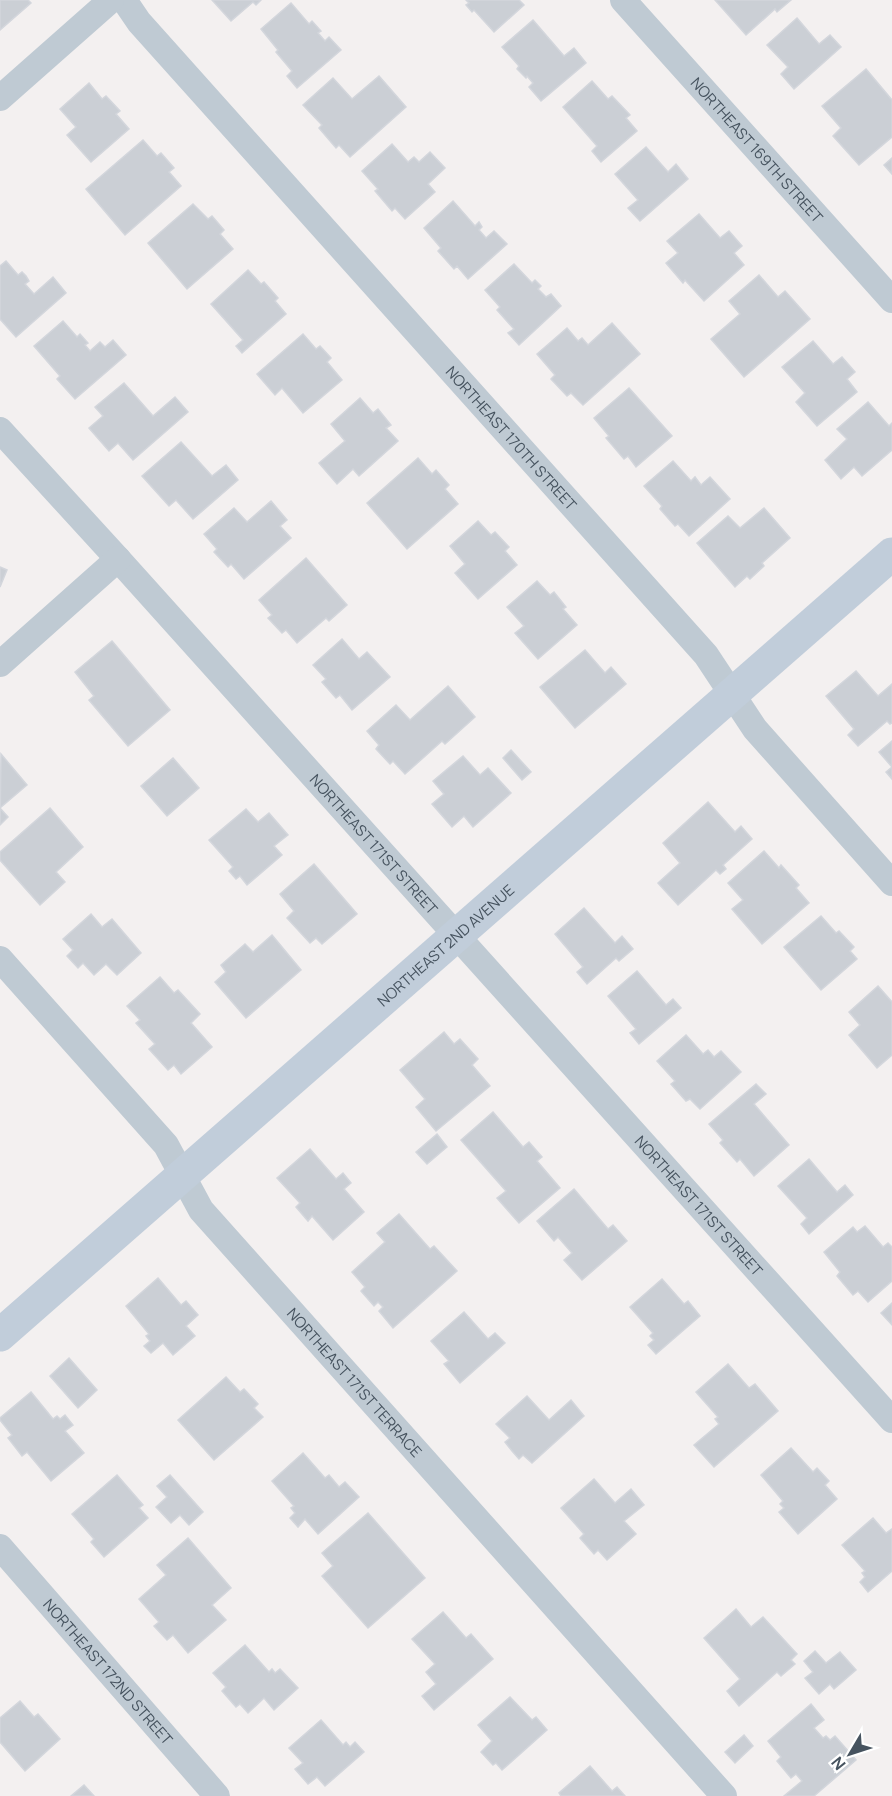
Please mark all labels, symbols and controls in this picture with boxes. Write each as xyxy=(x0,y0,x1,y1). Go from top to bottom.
street label: NORTHEAST 169TH STREET xyxy=(686,72,828,227)
street label: NORTHEAST 170TH STREET xyxy=(441,361,582,515)
street label: NORTHEAST 171ST STREET xyxy=(305,769,443,919)
street label: NORTHEAST 2ND AVENUE xyxy=(372,879,518,1011)
street label: NORTHEAST 171ST STREET xyxy=(630,1131,768,1280)
street label: NORTHEAST 171ST TERRACE xyxy=(283,1303,427,1461)
street label: NORTHEAST 172ND STREET xyxy=(39,1594,178,1749)
north arrow xyxy=(820,1724,880,1784)
text: N xyxy=(826,1752,851,1775)

